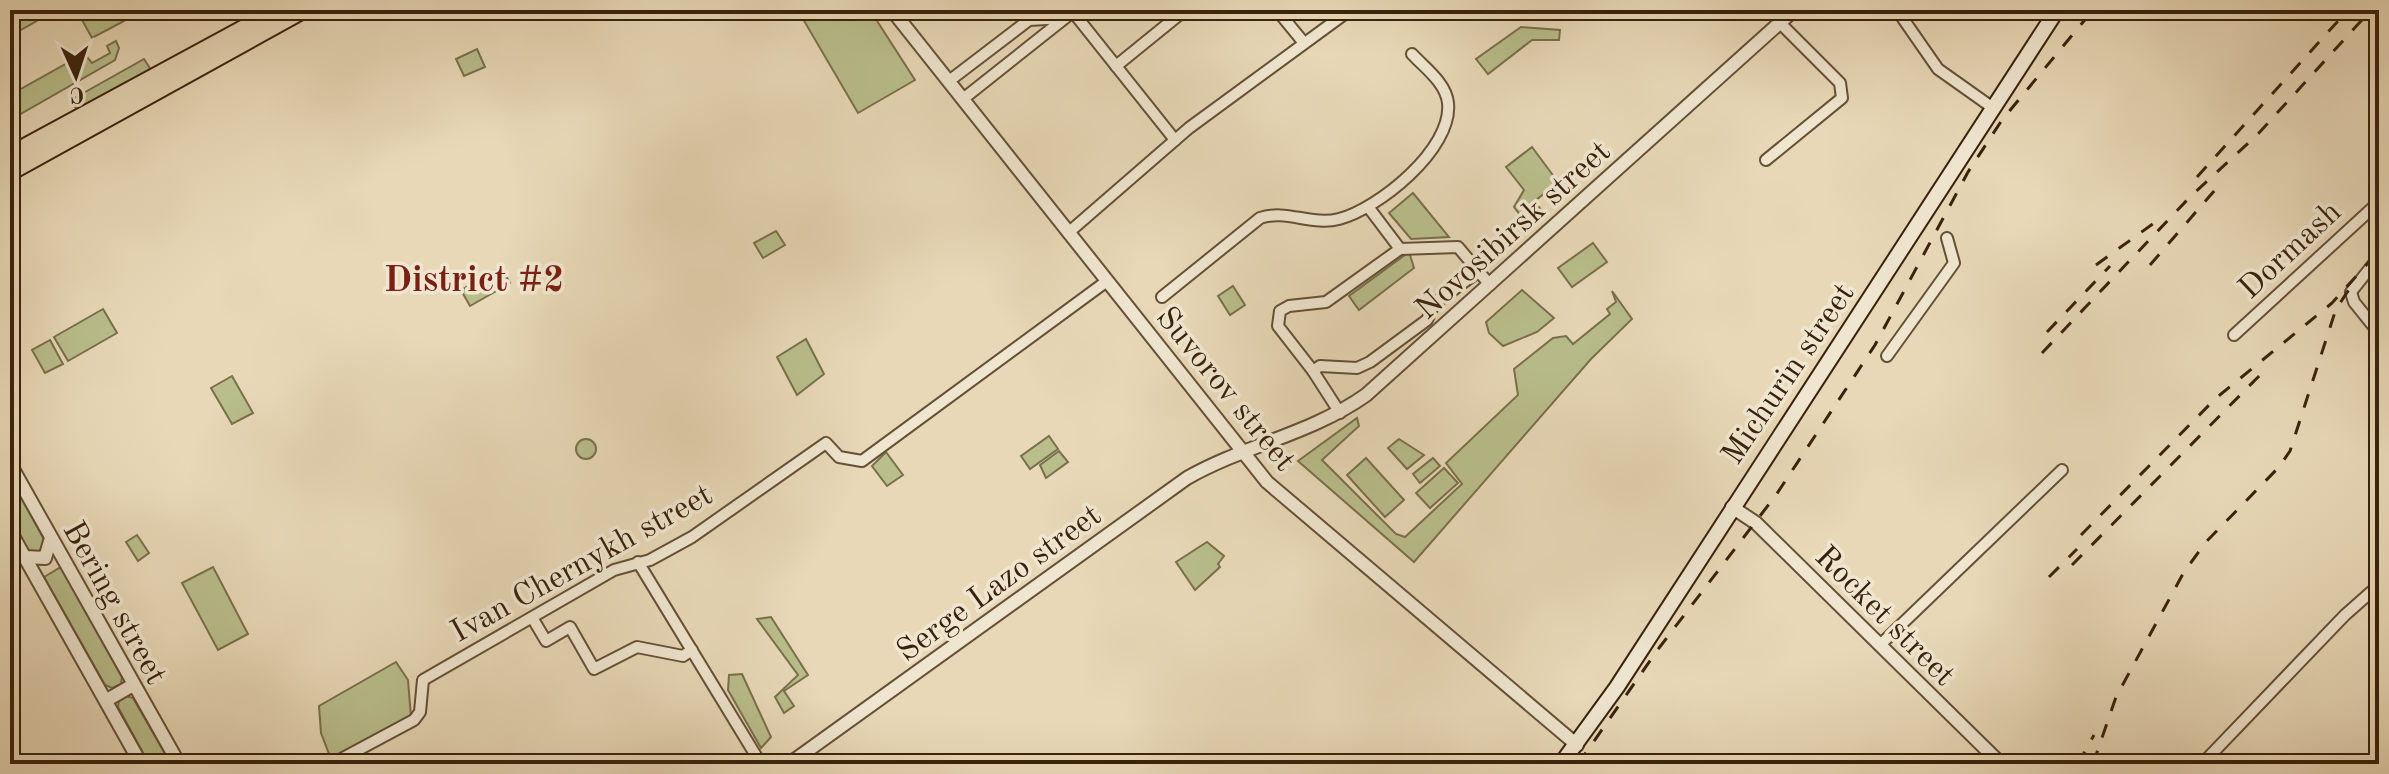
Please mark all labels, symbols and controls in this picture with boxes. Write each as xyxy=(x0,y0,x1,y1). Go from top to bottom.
north arrow xyxy=(36,36,116,116)
text: С xyxy=(69,83,85,105)
street label: Novosibirsk street xyxy=(1411,136,1617,327)
street label: Dormash xyxy=(2234,196,2348,306)
district label: District #2 xyxy=(384,264,564,300)
street label: Michurin street xyxy=(1717,278,1862,471)
street label: Suvorov street xyxy=(1149,302,1300,478)
street label: Ivan Chernykh street xyxy=(446,480,719,650)
street label: Serge Lazo street xyxy=(892,500,1108,669)
street label: Bering street xyxy=(56,517,171,690)
street label: Rocket street xyxy=(1808,541,1960,693)

